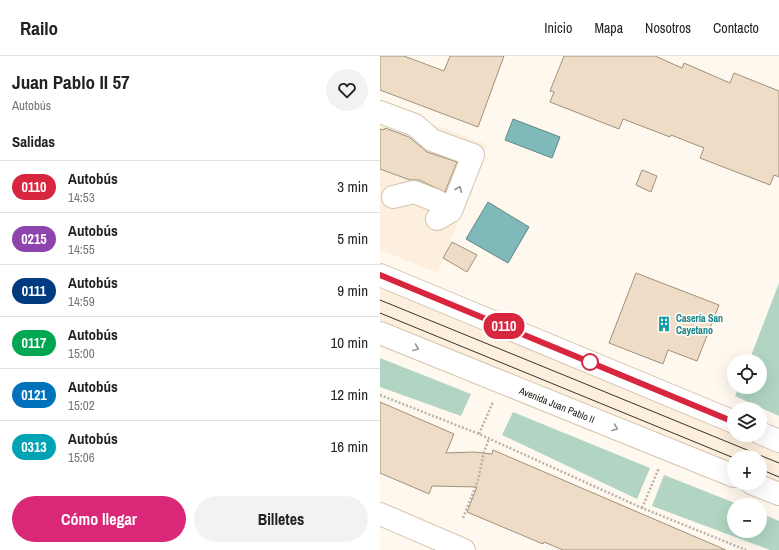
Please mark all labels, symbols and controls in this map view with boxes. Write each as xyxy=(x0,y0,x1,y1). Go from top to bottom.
text: Railo xyxy=(20,15,58,41)
text: Inicio xyxy=(544,19,572,37)
text: Mapa xyxy=(594,19,623,37)
text: Nosotros xyxy=(645,19,691,37)
text: Contacto xyxy=(713,19,759,37)
text: Juan Pablo II 57 xyxy=(12,69,130,95)
button: heart xyxy=(326,69,368,111)
text: Autobús xyxy=(12,97,51,114)
text: Salidas xyxy=(12,131,55,152)
text: Autobús xyxy=(68,168,118,189)
text: 3 min xyxy=(337,176,368,197)
text: 0110 xyxy=(22,178,46,196)
one-way arrow xyxy=(455,186,463,193)
text: 14:53 xyxy=(68,189,95,206)
text: Autobús xyxy=(68,220,118,241)
text: 5 min xyxy=(337,228,368,249)
text: 0215 xyxy=(21,230,47,248)
text: 14:55 xyxy=(68,241,95,258)
text: Autobús xyxy=(68,272,118,293)
text: 9 min xyxy=(337,280,368,301)
text: 0111 xyxy=(22,282,46,300)
text: 14:59 xyxy=(68,293,95,310)
place label: Casería San Cayetano xyxy=(676,312,723,337)
line badge: 0110 xyxy=(476,313,532,339)
building icon: Casería San Cayetano xyxy=(655,315,673,333)
text: 0110 xyxy=(492,317,516,335)
text: Autobús xyxy=(68,324,118,345)
text: 10 min xyxy=(330,332,368,353)
text: 0117 xyxy=(22,334,46,352)
one-way arrow xyxy=(413,343,420,351)
text: 15:00 xyxy=(68,345,95,362)
unlabelled marker xyxy=(581,353,599,371)
map controls xyxy=(727,354,767,538)
button: locate xyxy=(727,354,767,394)
text: Autobús xyxy=(68,376,118,397)
street label: Avenida Juan Pablo II xyxy=(517,383,597,426)
text: 12 min xyxy=(330,384,368,405)
text: 0121 xyxy=(21,386,47,404)
text: 15:02 xyxy=(68,397,95,414)
button: layers xyxy=(727,402,767,442)
one-way arrow xyxy=(611,423,618,431)
text: Autobús xyxy=(68,428,118,449)
text: 16 min xyxy=(330,436,368,457)
text: 0313 xyxy=(21,438,47,456)
text: 15:06 xyxy=(68,449,95,466)
button: + xyxy=(727,450,767,490)
button: Cómo llegar xyxy=(12,496,186,542)
button: Billetes xyxy=(194,496,368,542)
button: − xyxy=(727,498,767,538)

